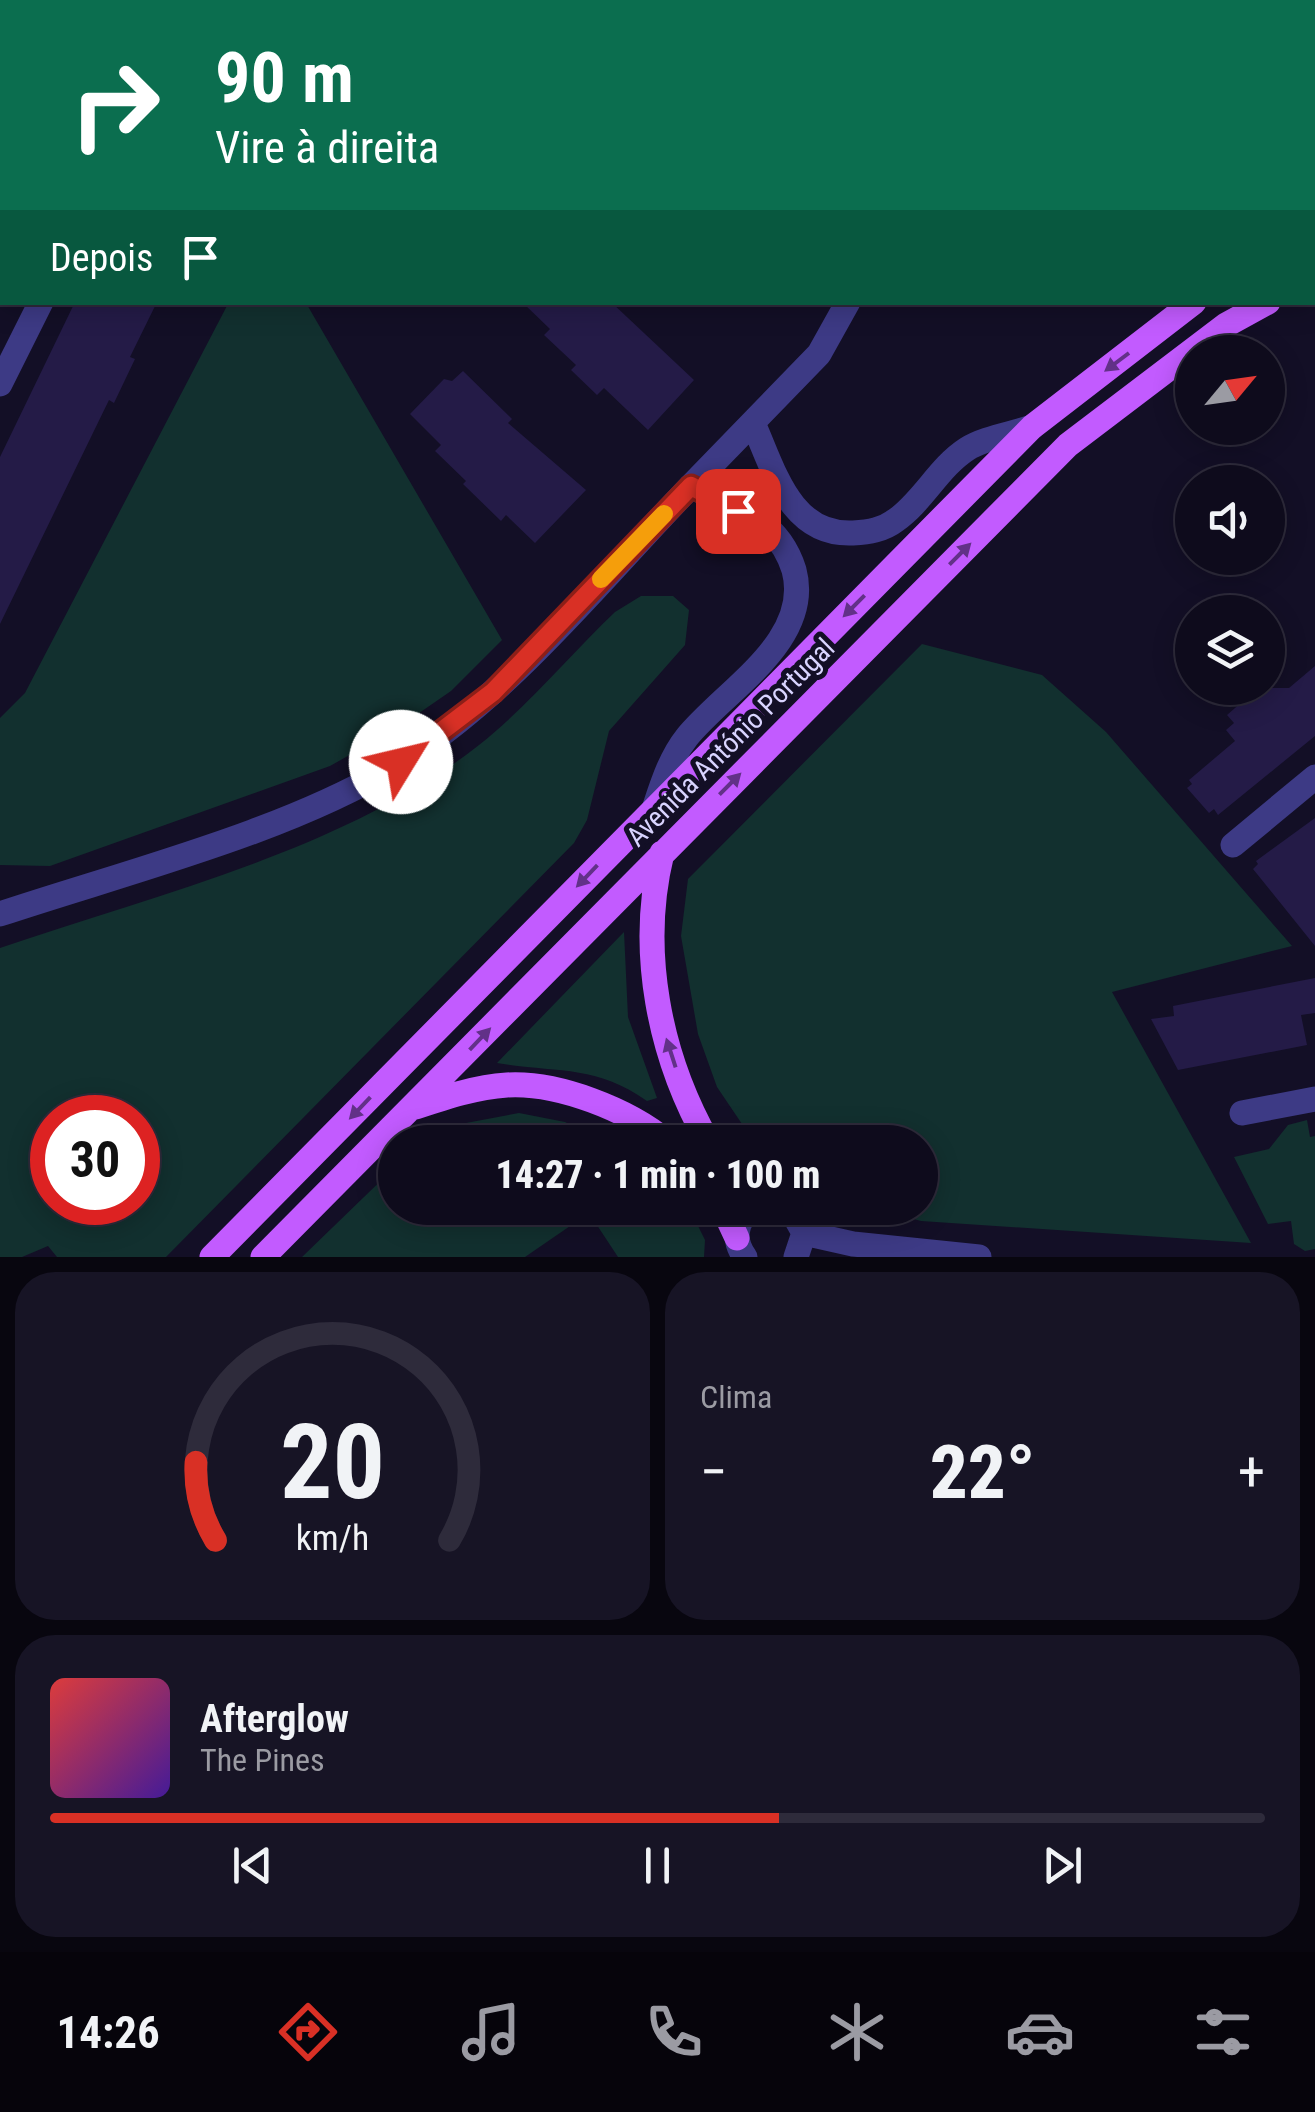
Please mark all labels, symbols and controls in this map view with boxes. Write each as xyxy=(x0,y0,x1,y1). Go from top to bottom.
text: 90 m xyxy=(215,37,354,119)
icon: right xyxy=(50,40,180,170)
text: Vire à direita xyxy=(215,121,439,174)
icon: arrive xyxy=(173,230,228,285)
text: Depois xyxy=(50,236,153,280)
north arrow xyxy=(1175,335,1285,445)
map controls xyxy=(1175,335,1285,705)
one-way arrow xyxy=(1104,351,1130,371)
button: sound xyxy=(1175,465,1285,575)
pin xyxy=(696,469,781,554)
icon: arrive xyxy=(711,484,766,539)
one-way arrow xyxy=(948,542,971,566)
one-way arrow xyxy=(843,594,866,618)
button: layers xyxy=(1175,595,1285,705)
street label: Avenida António Portugal xyxy=(620,632,841,853)
position arrow xyxy=(349,710,453,814)
one-way arrow xyxy=(718,773,742,796)
one-way arrow xyxy=(576,863,599,887)
one-way arrow xyxy=(468,1027,491,1051)
one-way arrow xyxy=(663,1037,678,1067)
speed limit sign: 30 xyxy=(30,1095,160,1225)
one-way arrow xyxy=(349,1096,372,1120)
text: 14:27 · 1 min · 100 m xyxy=(496,1153,820,1197)
text: Clima xyxy=(700,1378,772,1416)
text: 20 xyxy=(280,1402,385,1523)
text: 22° xyxy=(930,1428,1035,1516)
text: − xyxy=(700,1440,728,1504)
text: + xyxy=(1238,1440,1265,1504)
text: km/h xyxy=(296,1517,369,1559)
text: Afterglow xyxy=(200,1697,349,1741)
text: The Pines xyxy=(200,1741,325,1779)
icon: previous xyxy=(225,1838,280,1893)
icon: pause xyxy=(630,1838,685,1893)
icon: next xyxy=(1035,1838,1090,1893)
icon: directions xyxy=(273,1997,343,2067)
icon: music xyxy=(456,1997,526,2067)
icon: phone xyxy=(639,1997,709,2067)
icon: climate xyxy=(822,1997,892,2067)
icon: car xyxy=(1005,1997,1075,2067)
icon: filters xyxy=(1188,1997,1258,2067)
text: 14:26 xyxy=(57,2006,160,2059)

